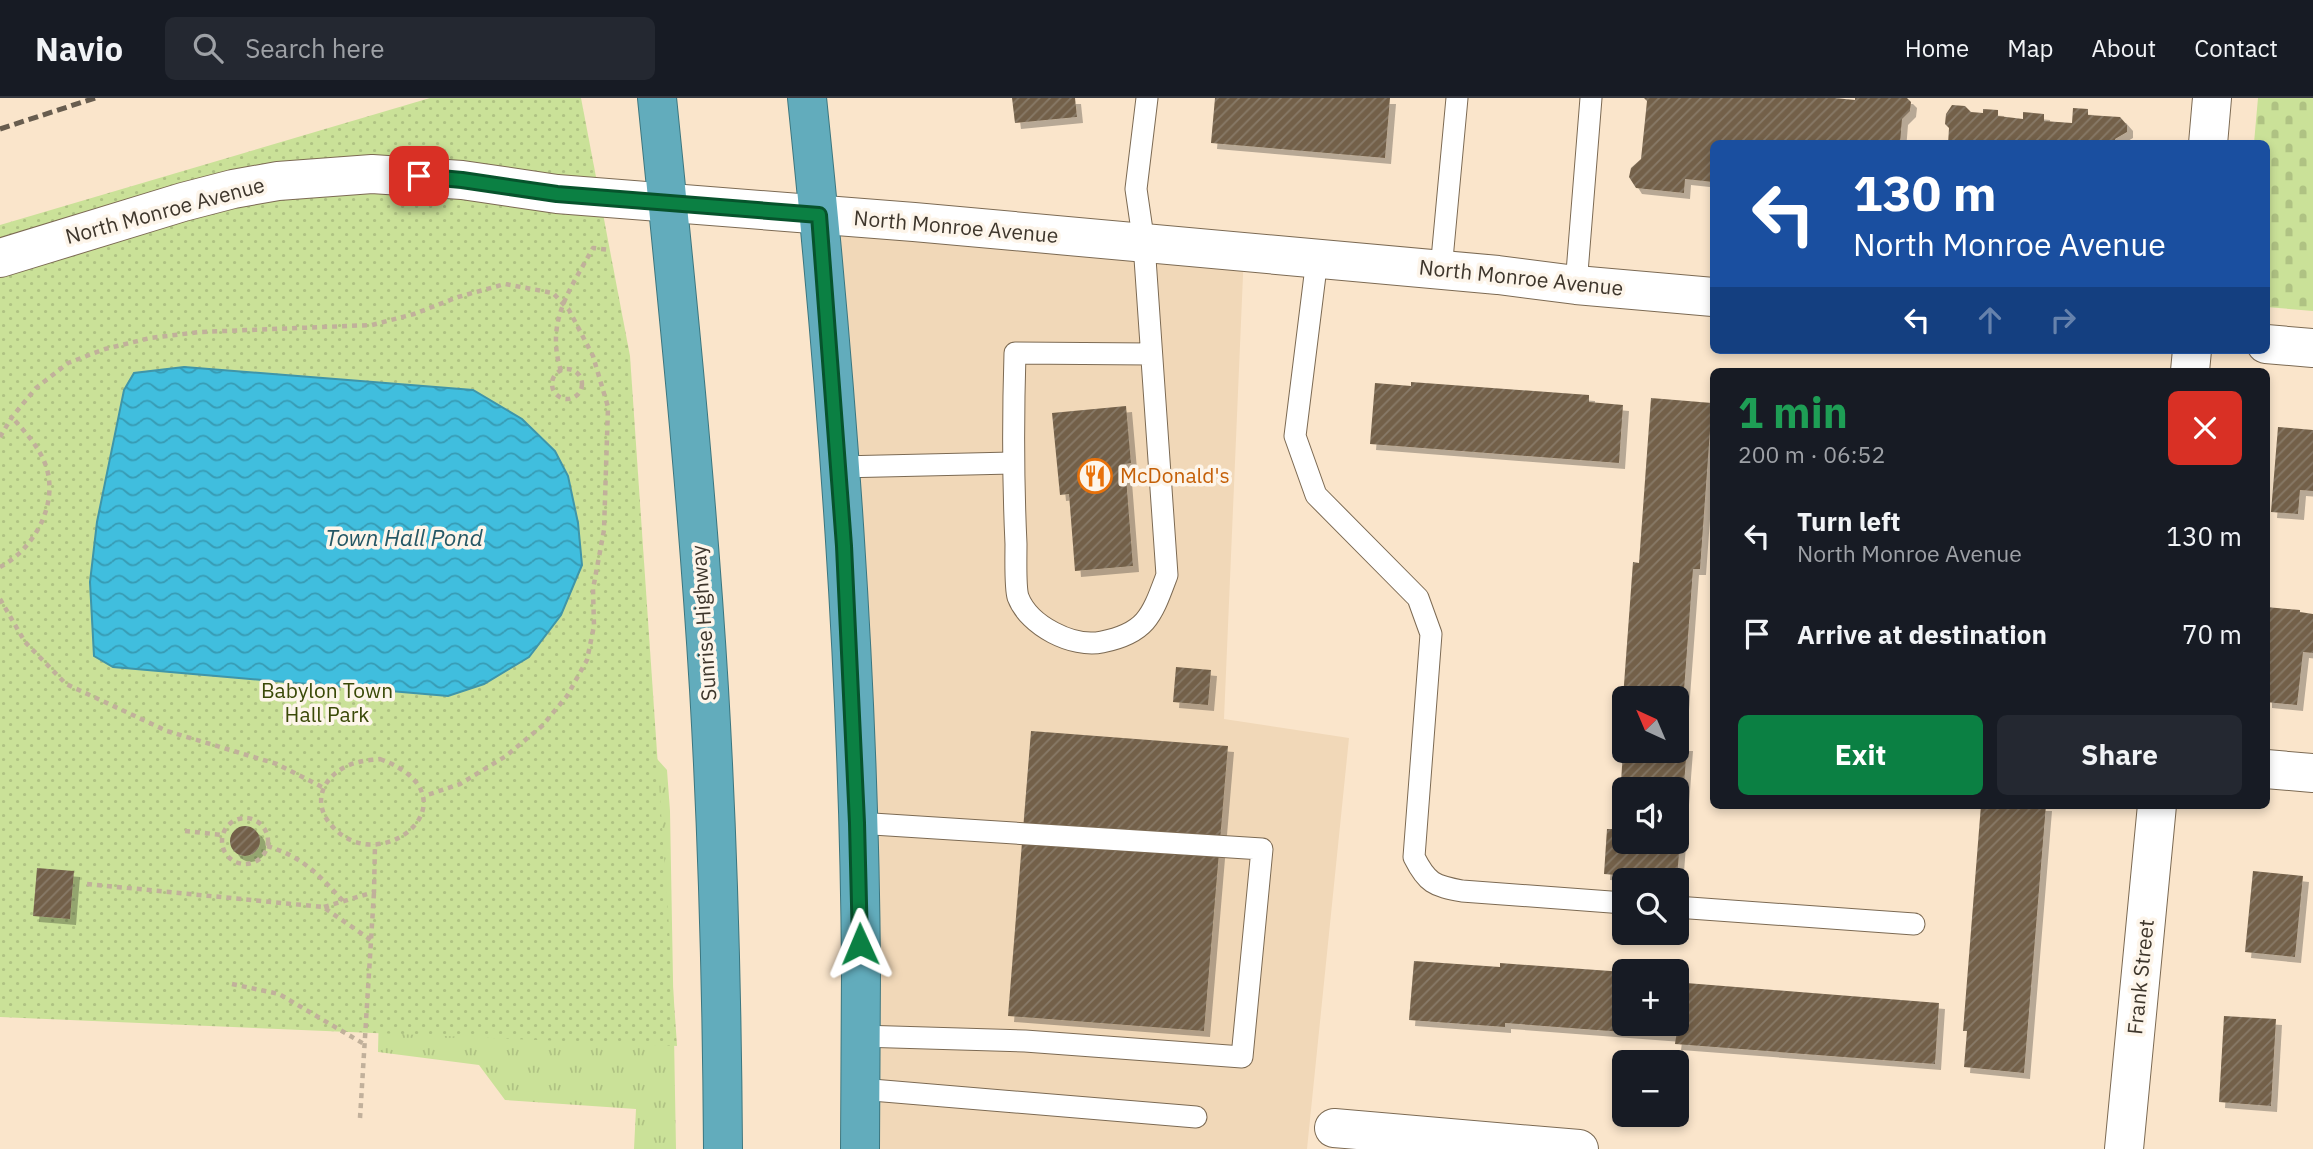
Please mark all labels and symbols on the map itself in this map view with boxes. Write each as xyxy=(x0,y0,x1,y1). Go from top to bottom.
pin xyxy=(389,146,449,206)
street label: North Monroe Avenue xyxy=(62,170,268,250)
street label: North Monroe Avenue xyxy=(853,203,1060,249)
street label: North Monroe Avenue xyxy=(1418,252,1625,302)
restaurant icon: McDonald's xyxy=(1076,457,1114,495)
place label: McDonald's xyxy=(1120,461,1230,489)
water label: Town Hall Pond xyxy=(325,522,483,552)
street label: Sunrise Highway xyxy=(684,544,722,702)
park label: Babylon Town Hall Park xyxy=(261,676,393,728)
north arrow xyxy=(1612,686,1689,763)
position arrow xyxy=(823,907,897,981)
street label: Frank Street xyxy=(2120,918,2160,1036)

